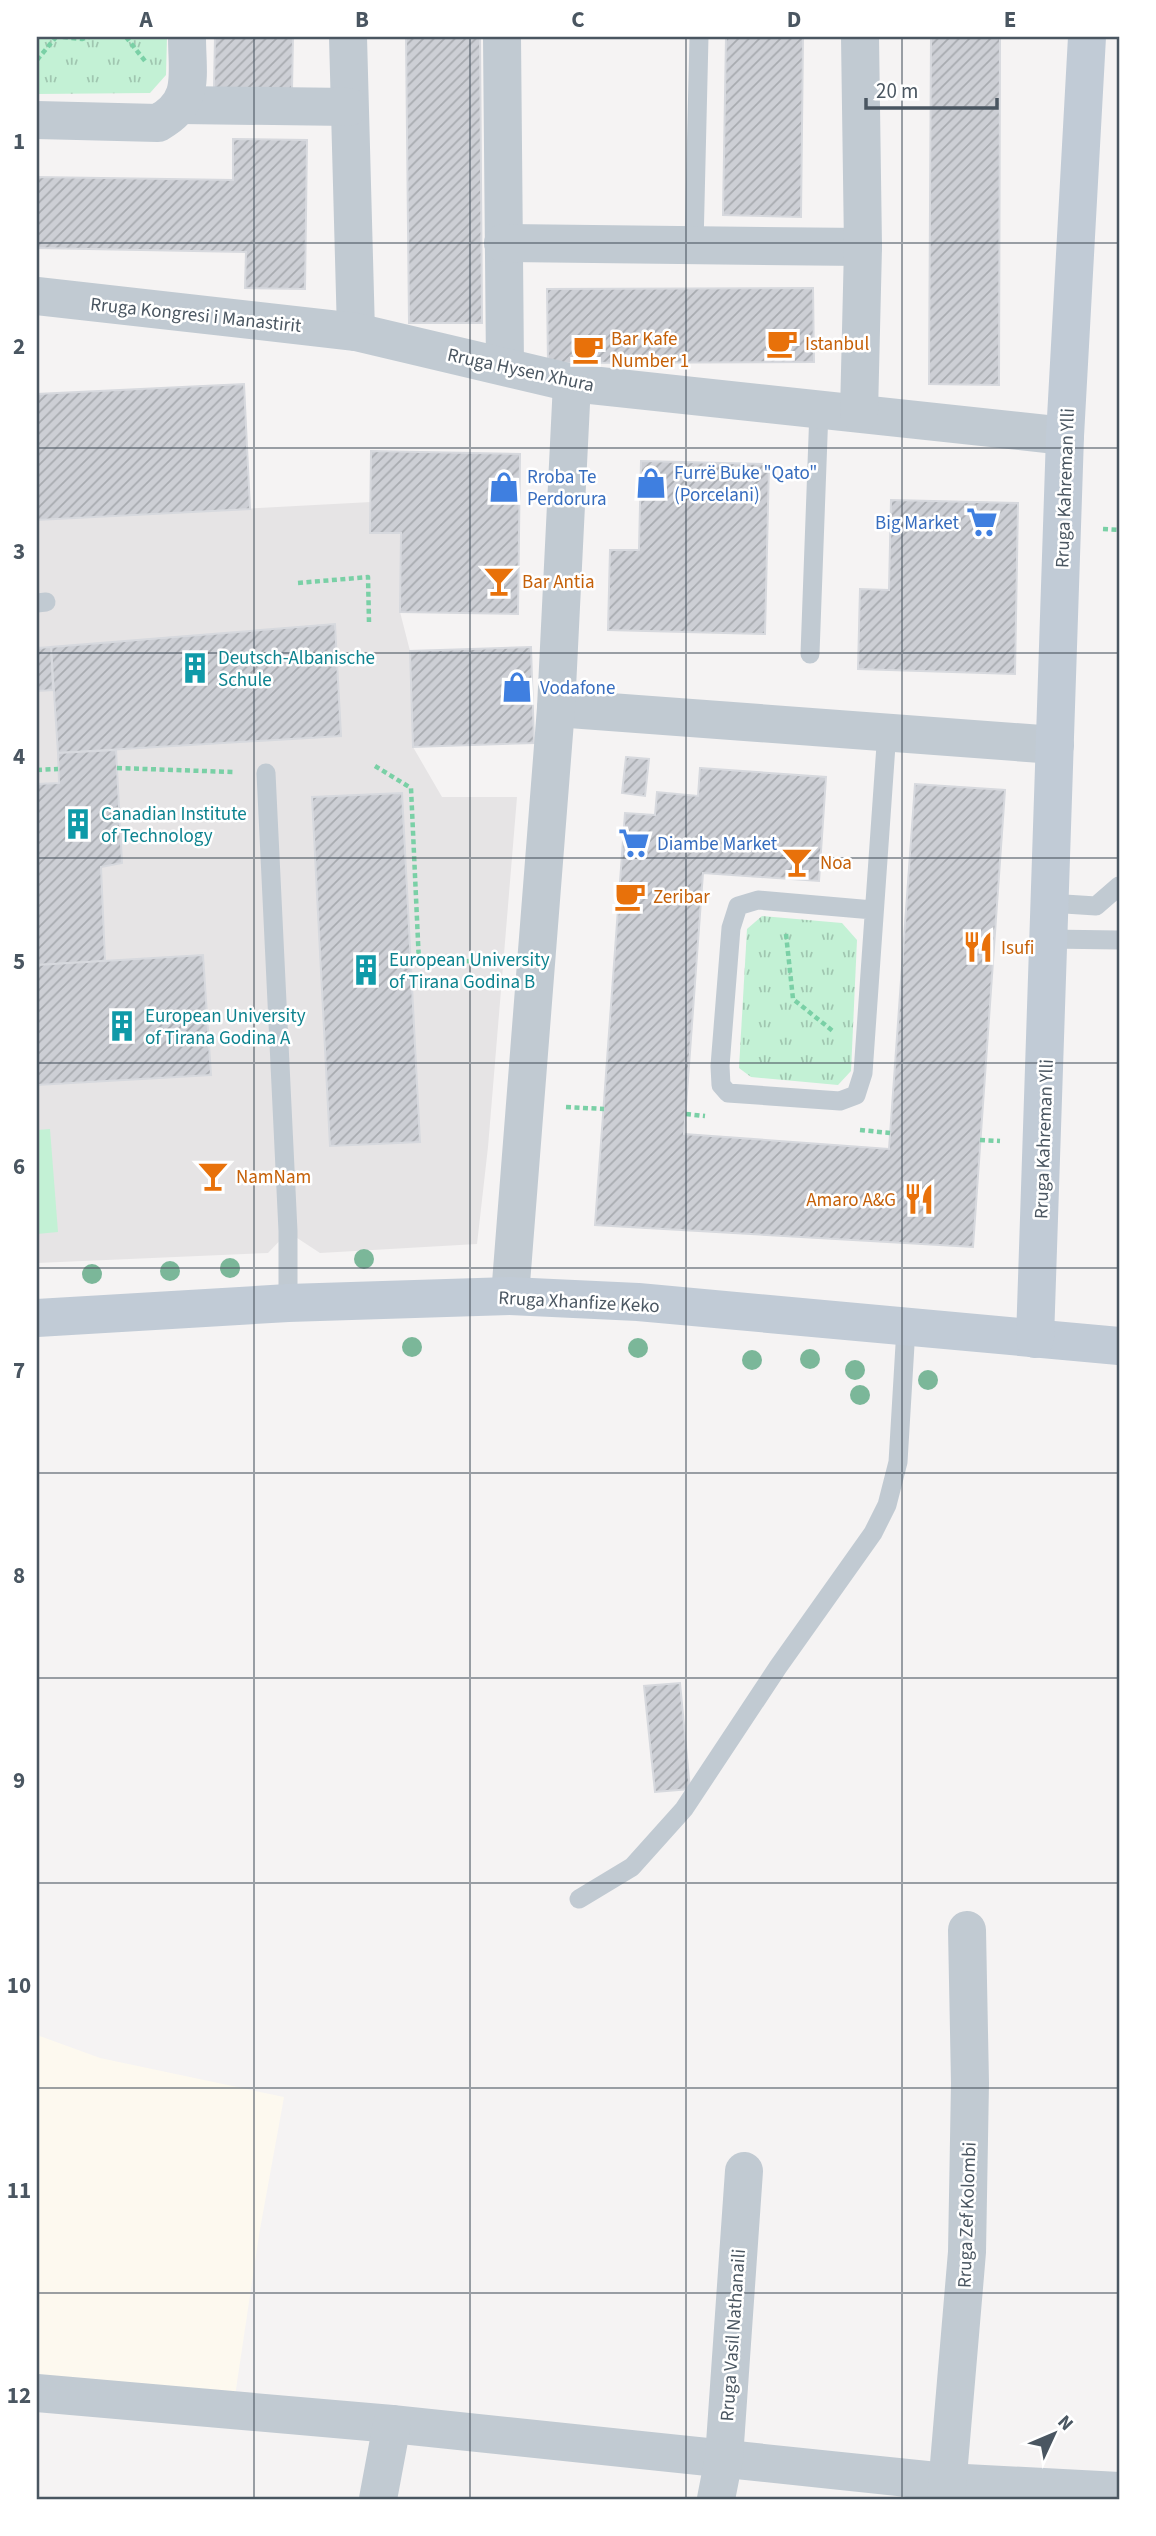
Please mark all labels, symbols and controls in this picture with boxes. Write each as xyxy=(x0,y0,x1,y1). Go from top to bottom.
text: A xyxy=(138,3,153,36)
text: B xyxy=(355,3,369,36)
text: C xyxy=(571,3,585,36)
text: D xyxy=(787,3,801,36)
text: E xyxy=(1004,3,1016,36)
scale bar xyxy=(866,66,997,110)
text: 20 m xyxy=(876,76,918,106)
text: 1 xyxy=(13,125,25,158)
street label: Rruga Kongresi i Manastirit xyxy=(89,291,303,340)
place label: Bar Kafe Number 1 xyxy=(611,326,689,375)
cafe icon: Istanbul xyxy=(765,326,799,360)
text: 2 xyxy=(13,330,25,363)
place label: Istanbul xyxy=(805,331,869,358)
cafe icon: Bar Kafe Number 1 xyxy=(571,332,605,366)
street label: Rruga Hysen Xhura xyxy=(445,342,597,399)
street label: Rruga Kahreman Ylli xyxy=(1049,408,1082,569)
place label: Furrë Buke "Qato" (Porcelani) xyxy=(674,460,817,509)
place label: Rroba Te Perdorura xyxy=(527,464,607,513)
shop icon: Furrë Buke "Qato" (Porcelani) xyxy=(634,466,668,500)
shop icon: Rroba Te Perdorura xyxy=(487,470,521,504)
supermarket icon: Big Market xyxy=(965,505,999,539)
place label: Big Market xyxy=(875,510,960,537)
text: 3 xyxy=(13,535,25,568)
bar icon: Bar Antia xyxy=(482,564,516,598)
place label: Bar Antia xyxy=(522,569,595,596)
place label: Deutsch-Albanische Schule xyxy=(218,645,375,694)
building icon: Deutsch-Albanische Schule xyxy=(178,651,212,685)
shop icon: Vodafone xyxy=(500,670,534,704)
place label: Vodafone xyxy=(540,675,615,702)
text: 4 xyxy=(13,740,25,773)
place label: Canadian Institute of Technology xyxy=(101,801,247,850)
building icon: Canadian Institute of Technology xyxy=(61,807,95,841)
supermarket icon: Diambe Market xyxy=(617,826,651,860)
place label: Diambe Market xyxy=(657,831,778,858)
bar icon: Noa xyxy=(780,845,814,879)
place label: Noa xyxy=(820,850,852,877)
cafe icon: Zeribar xyxy=(613,879,647,913)
place label: Zeribar xyxy=(653,884,710,911)
restaurant icon: Isufi xyxy=(961,930,995,964)
place label: Isufi xyxy=(1001,935,1035,962)
text: 5 xyxy=(13,945,25,978)
place label: European University of Tirana Godina B xyxy=(389,947,550,996)
building icon: European University of Tirana Godina B xyxy=(349,953,383,987)
place label: European University of Tirana Godina A xyxy=(145,1003,306,1052)
building icon: European University of Tirana Godina A xyxy=(105,1009,139,1043)
street label: Rruga Kahreman Ylli xyxy=(1028,1059,1061,1220)
text: 6 xyxy=(13,1150,25,1183)
bar icon: NamNam xyxy=(196,1159,230,1193)
place label: NamNam xyxy=(236,1164,311,1191)
restaurant icon: Amaro A&G xyxy=(902,1182,936,1216)
place label: Amaro A&G xyxy=(806,1187,896,1214)
street label: Rruga Xhanfize Keko xyxy=(498,1285,660,1320)
text: 7 xyxy=(13,1354,25,1387)
text: 8 xyxy=(13,1559,25,1592)
text: 9 xyxy=(13,1764,25,1797)
text: 10 xyxy=(7,1969,31,2002)
street label: Rruga Zef Kolombi xyxy=(951,2142,984,2289)
text: 11 xyxy=(7,2174,31,2207)
street label: Rruga Vasil Nathanaili xyxy=(714,2248,753,2422)
text: 12 xyxy=(7,2379,31,2412)
north arrow xyxy=(1020,2400,1090,2470)
text: N xyxy=(1051,2409,1079,2437)

